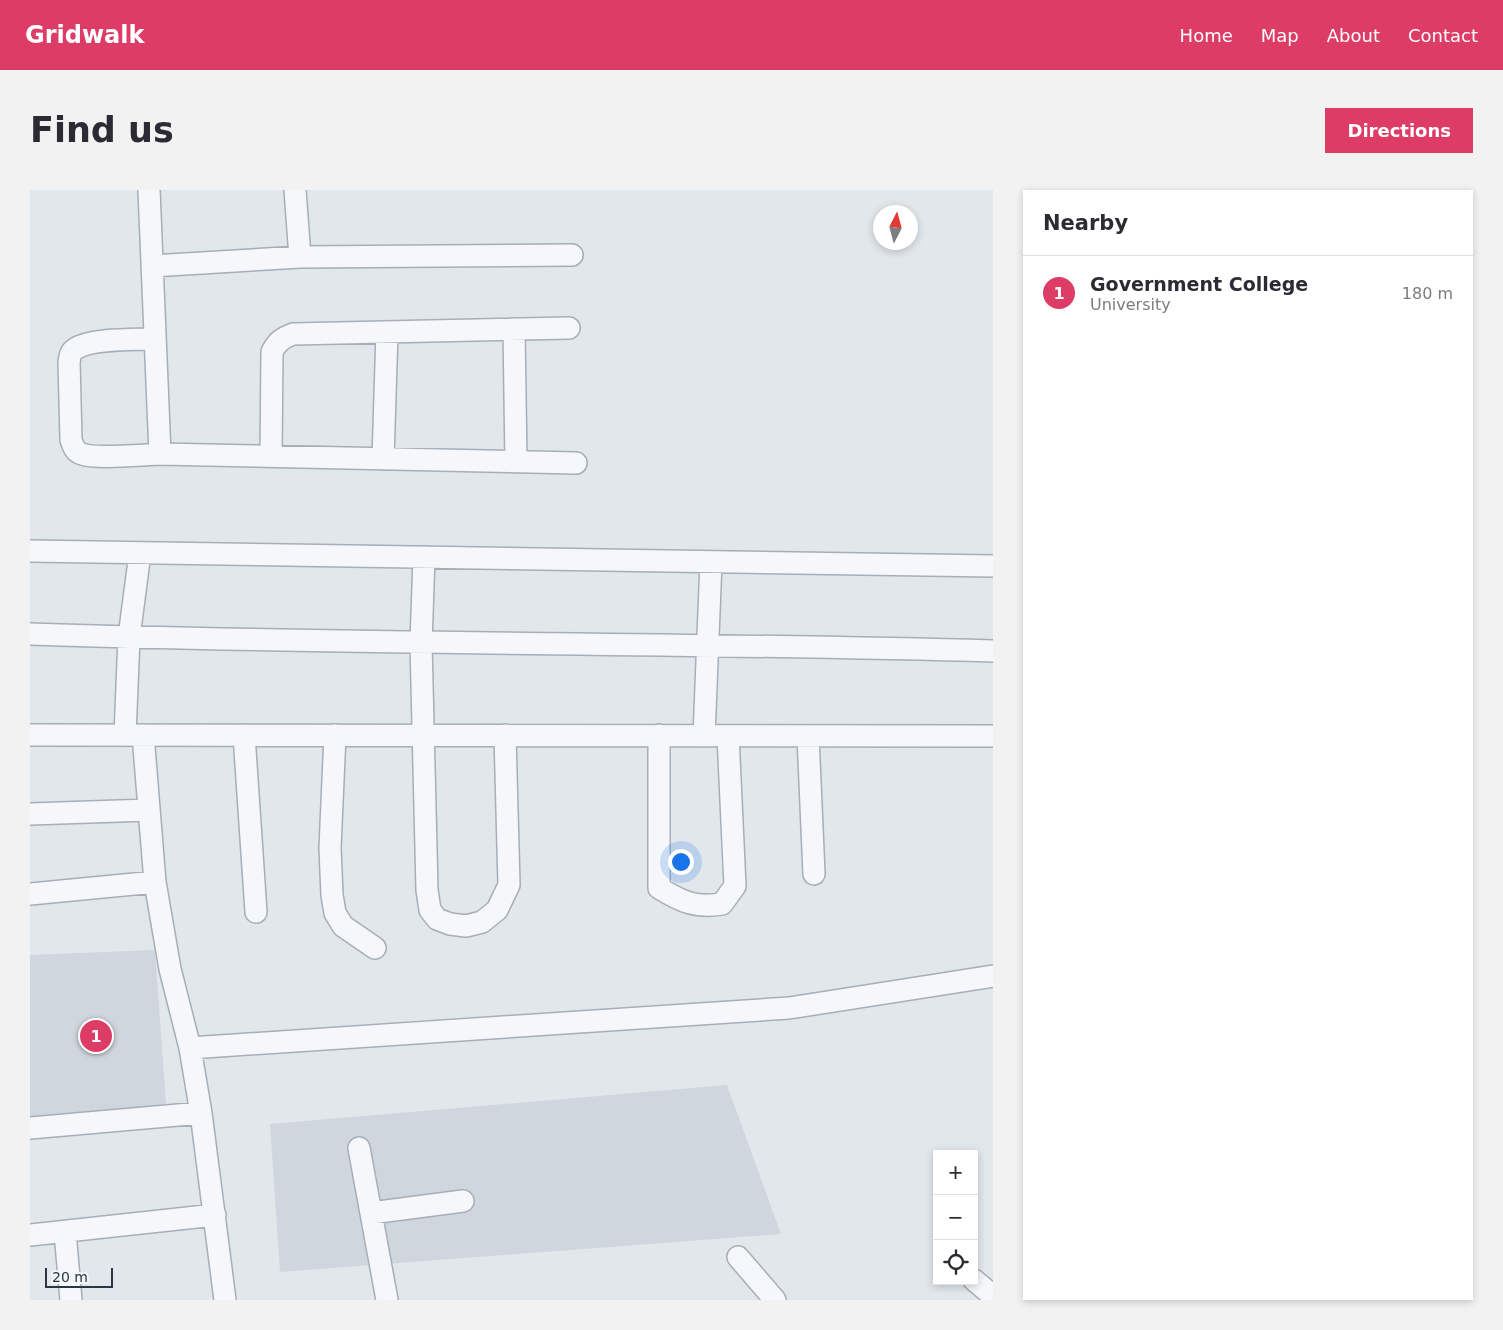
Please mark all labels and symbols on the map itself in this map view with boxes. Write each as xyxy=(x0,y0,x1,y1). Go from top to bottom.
north arrow xyxy=(873,205,918,250)
your location xyxy=(668,849,694,875)
pin: 1 xyxy=(80,1017,112,1055)
scale bar xyxy=(45,1265,112,1288)

